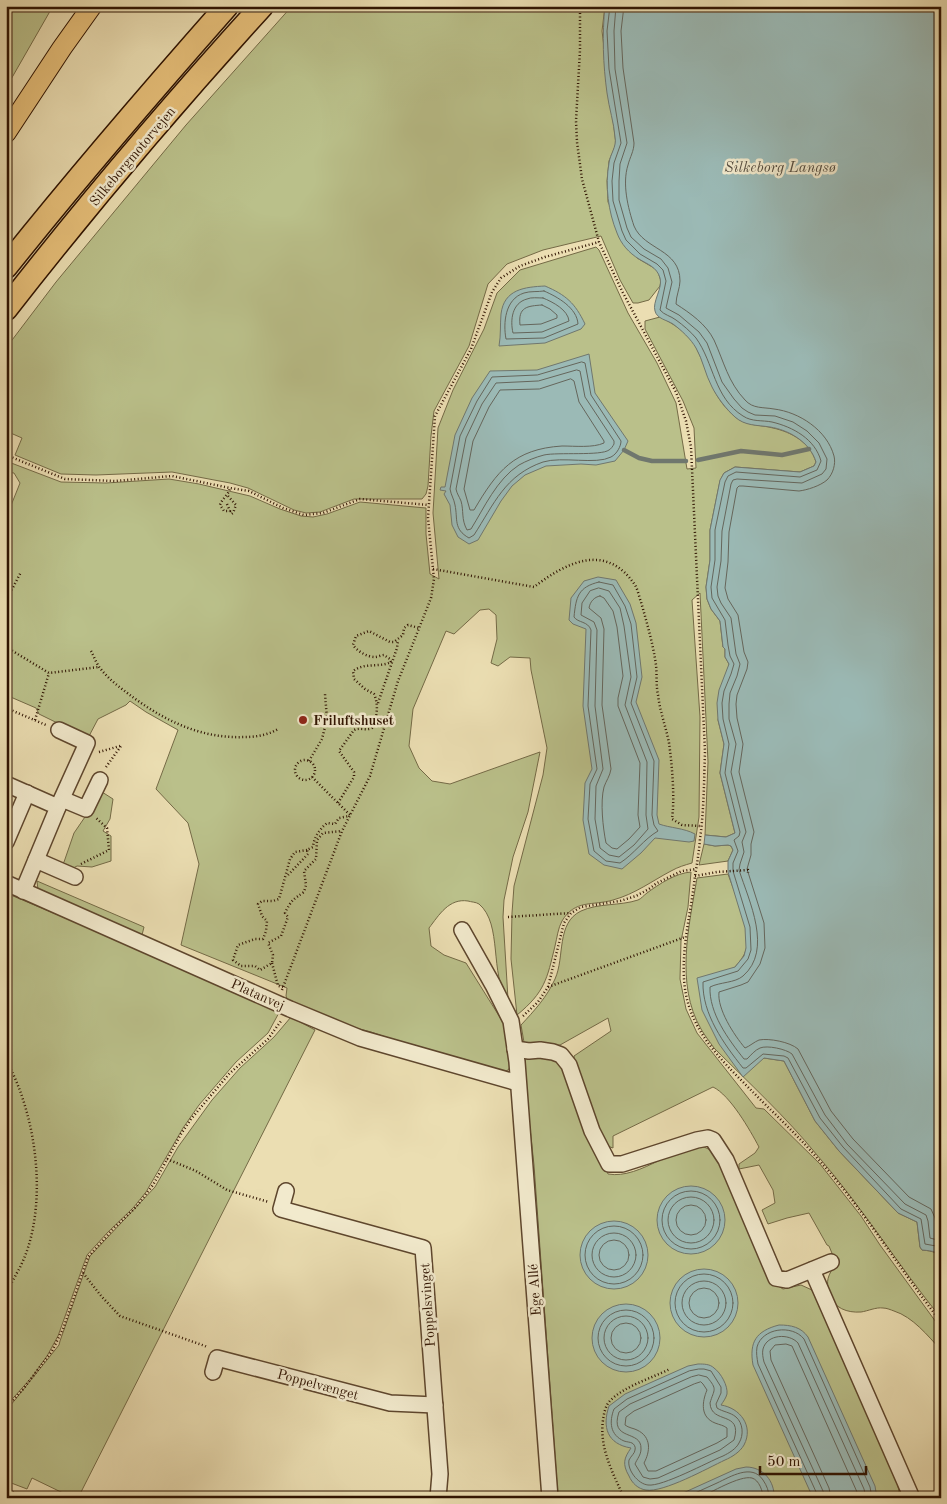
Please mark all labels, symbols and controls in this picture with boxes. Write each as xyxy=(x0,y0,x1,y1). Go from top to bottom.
street label: Silkeborgmotorvejen xyxy=(87,104,178,209)
water label: Silkeborg Langsø xyxy=(724,161,836,176)
marker: Friluftshuset xyxy=(297,714,309,726)
place label: Friluftshuset xyxy=(313,714,394,728)
street label: Platanvej xyxy=(229,977,287,1013)
street label: Poppelsvinget xyxy=(418,1262,438,1347)
street label: Ege Allé xyxy=(526,1263,544,1316)
street label: Poppelvænget xyxy=(276,1367,360,1403)
scale bar xyxy=(760,1444,866,1476)
text: 50 m xyxy=(767,1455,801,1470)

